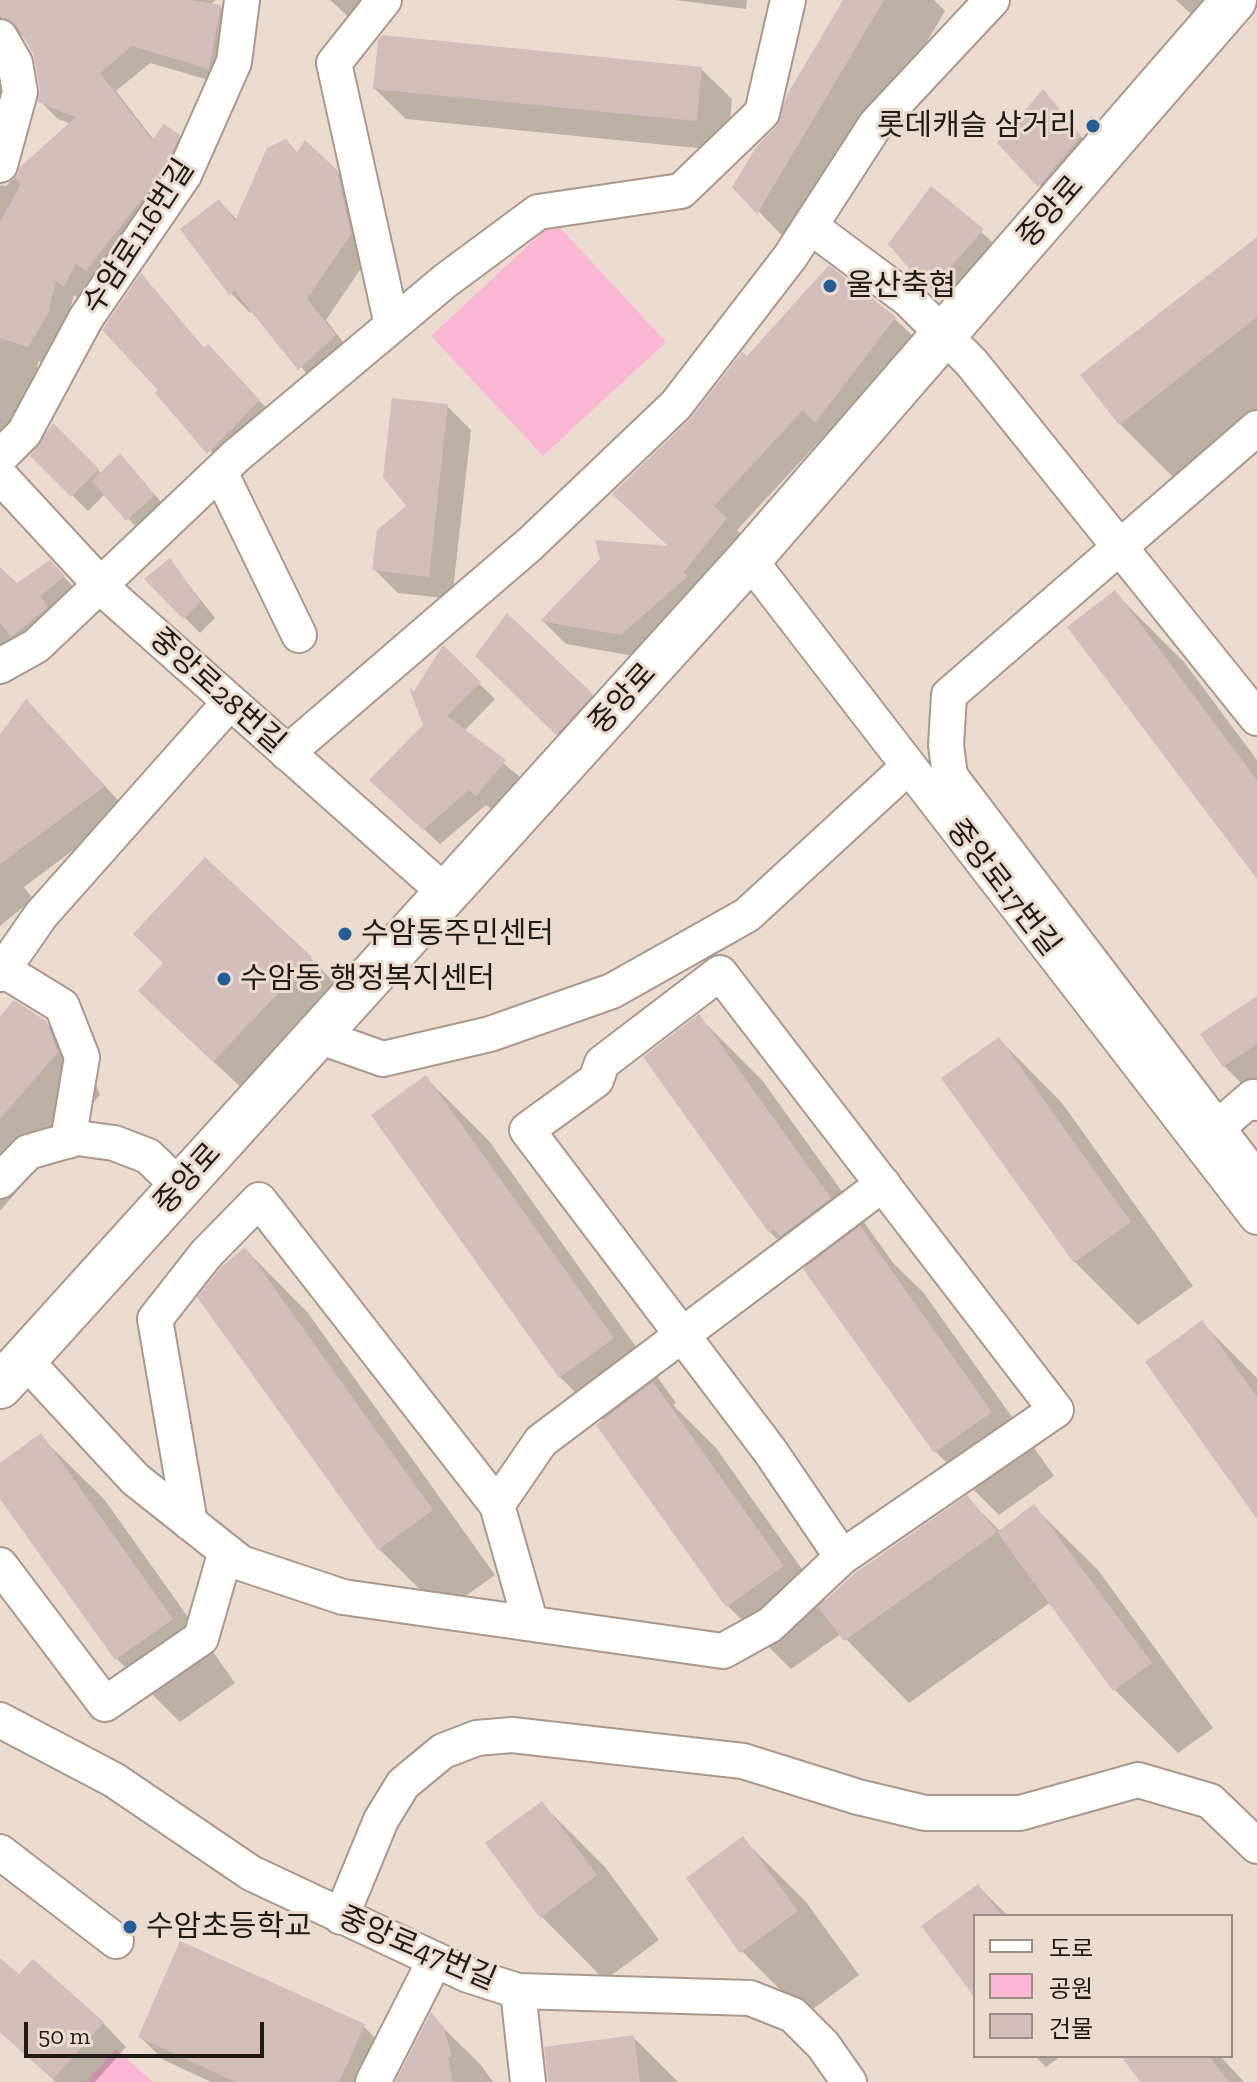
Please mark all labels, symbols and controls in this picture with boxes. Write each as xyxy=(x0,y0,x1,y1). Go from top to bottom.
place label: 롯데캐슬 삼거리 xyxy=(877,108,1077,144)
marker: 롯데캐슬 삼거리 xyxy=(1084,117,1102,135)
street label: 수암로116번길 xyxy=(76,153,202,321)
street label: 중앙로 xyxy=(1010,169,1092,255)
place label: 울산축협 xyxy=(846,268,956,304)
marker: 울산축협 xyxy=(821,277,839,295)
street label: 중앙로28번길 xyxy=(142,621,292,761)
street label: 중앙로 xyxy=(582,656,664,742)
street label: 중앙로17번길 xyxy=(939,813,1067,963)
place label: 수암동주민센터 xyxy=(361,916,554,952)
marker: 수암동주민센터 xyxy=(336,925,354,943)
place label: 수암동 행정복지센터 xyxy=(240,961,495,997)
marker: 수암동 행정복지센터 xyxy=(215,970,233,988)
street label: 중앙로 xyxy=(147,1136,229,1222)
street label: 중앙로47번길 xyxy=(333,1900,501,1998)
place label: 수암초등학교 xyxy=(146,1909,312,1945)
legend xyxy=(973,1914,1233,2058)
marker: 수암초등학교 xyxy=(121,1918,139,1936)
text: 도로 xyxy=(1049,1934,1093,1963)
text: 공원 xyxy=(1049,1974,1093,2003)
scale bar xyxy=(28,2006,268,2056)
text: 건물 xyxy=(1049,2014,1093,2043)
text: 50 m xyxy=(38,2021,90,2050)

